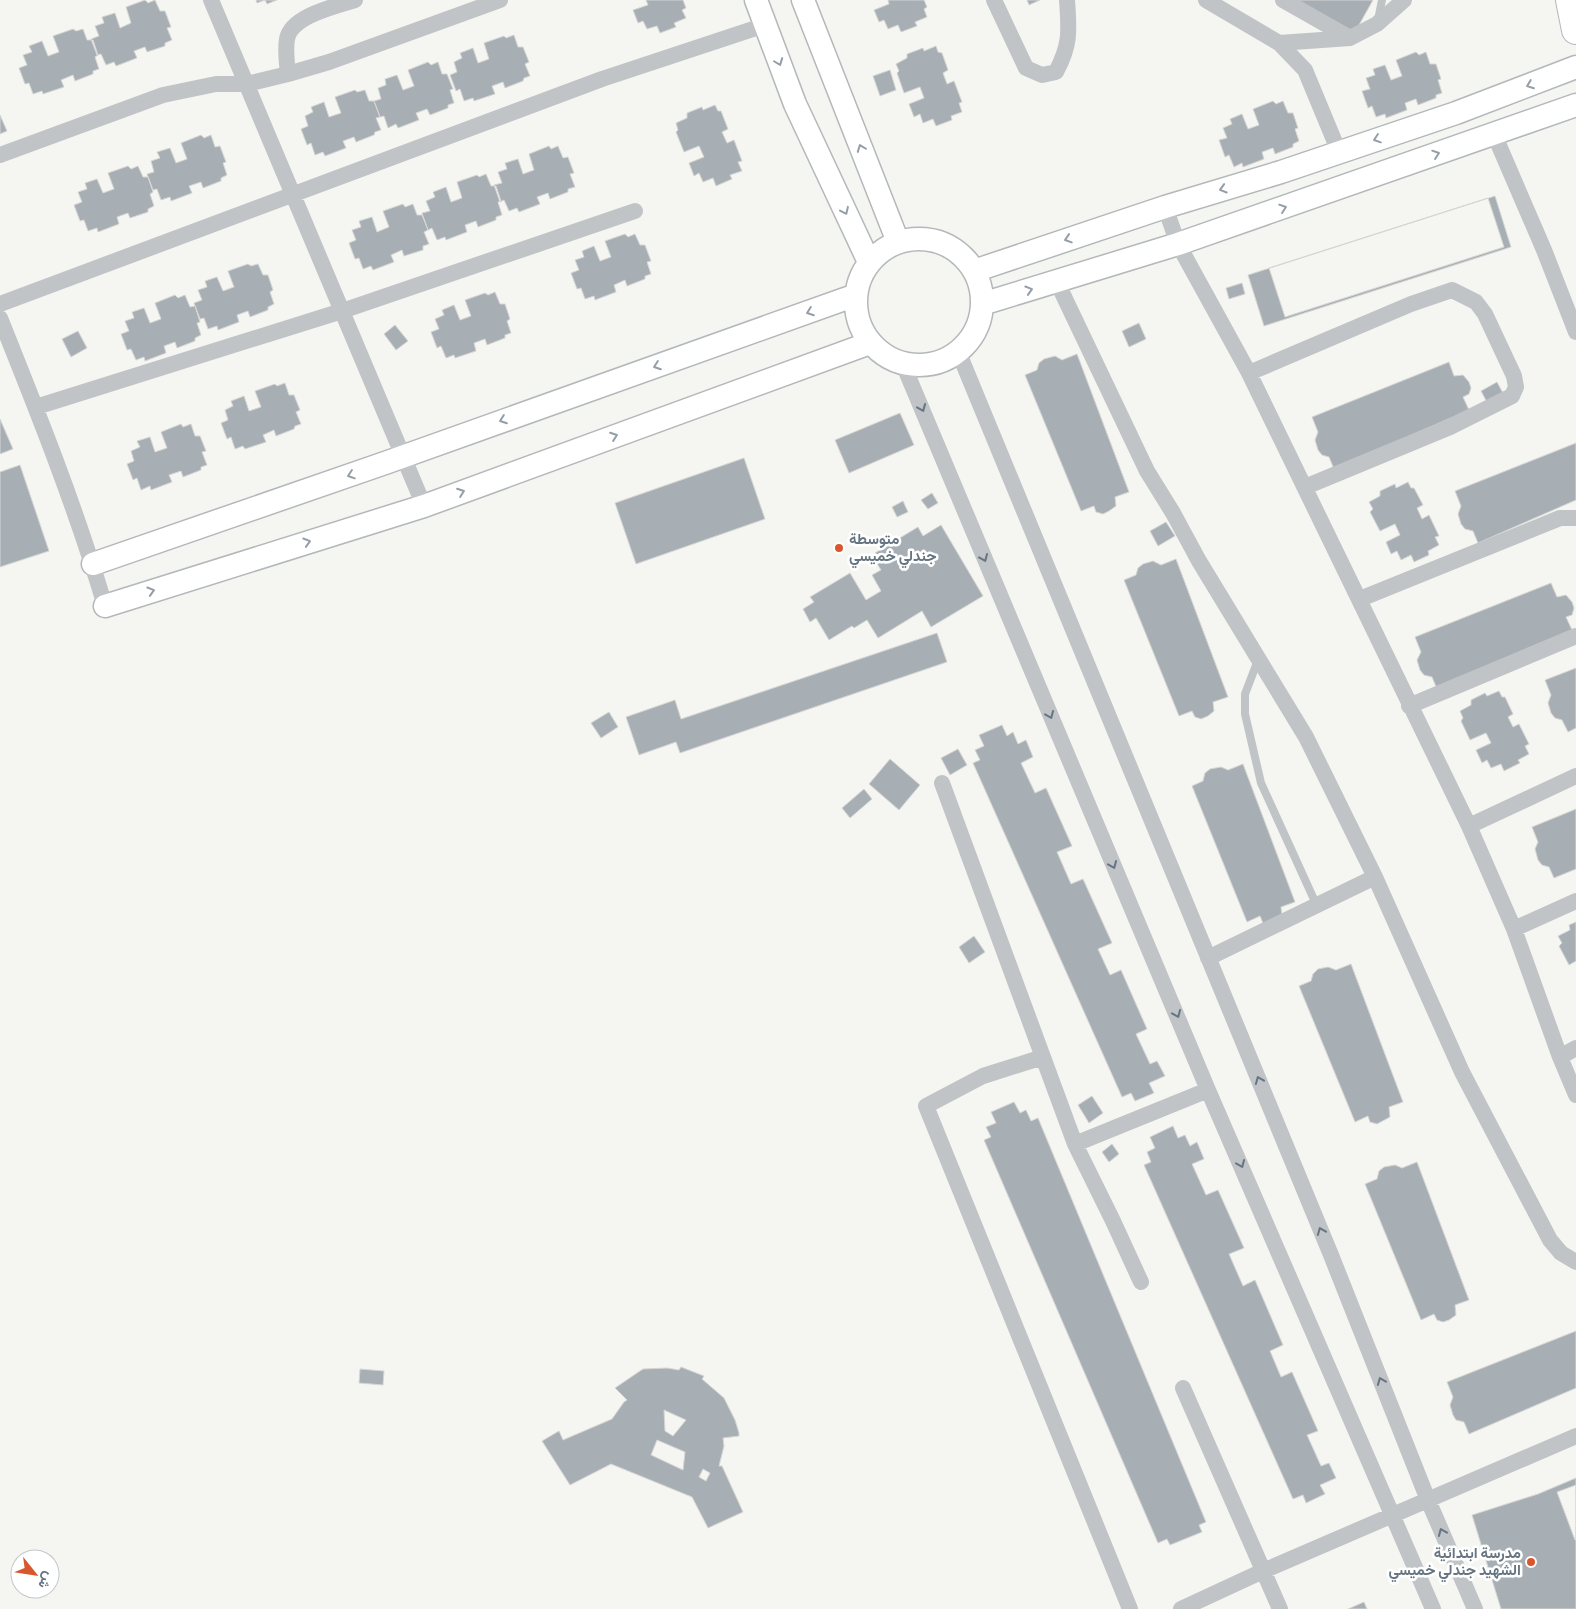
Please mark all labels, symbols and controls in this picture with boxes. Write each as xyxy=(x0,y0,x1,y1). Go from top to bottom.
one-way arrow xyxy=(773,57,783,66)
one-way arrow xyxy=(1527,79,1535,89)
one-way arrow xyxy=(1374,134,1382,144)
one-way arrow xyxy=(857,144,867,153)
one-way arrow xyxy=(1432,150,1440,160)
one-way arrow xyxy=(1219,184,1227,194)
one-way arrow xyxy=(1278,204,1287,214)
one-way arrow xyxy=(839,205,849,214)
one-way arrow xyxy=(1065,234,1073,244)
one-way arrow xyxy=(1024,286,1032,296)
one-way arrow xyxy=(806,306,814,316)
one-way arrow xyxy=(653,360,661,370)
one-way arrow xyxy=(916,404,926,412)
one-way arrow xyxy=(500,414,508,424)
one-way arrow xyxy=(609,432,617,442)
one-way arrow xyxy=(347,469,355,479)
one-way arrow xyxy=(456,488,465,498)
place label: متوسطة جندلي خميسي xyxy=(849,529,936,569)
one-way arrow xyxy=(302,538,310,548)
marker: متوسطة جندلي خميسي xyxy=(833,542,845,554)
one-way arrow xyxy=(978,553,989,562)
one-way arrow xyxy=(147,587,155,597)
one-way arrow xyxy=(1044,710,1055,719)
one-way arrow xyxy=(1107,860,1118,869)
one-way arrow xyxy=(1170,1009,1181,1018)
one-way arrow xyxy=(1255,1076,1265,1085)
one-way arrow xyxy=(1234,1159,1245,1168)
one-way arrow xyxy=(1317,1227,1327,1235)
one-way arrow xyxy=(1377,1378,1387,1386)
one-way arrow xyxy=(1437,1528,1448,1537)
place label: مدرسة ابتدائية الشهيد جندلي خميسي xyxy=(1389,1543,1521,1583)
north arrow xyxy=(10,1549,60,1599)
marker: مدرسة ابتدائية الشهيد جندلي خميسي xyxy=(1525,1556,1537,1568)
text: ش xyxy=(34,1569,58,1592)

